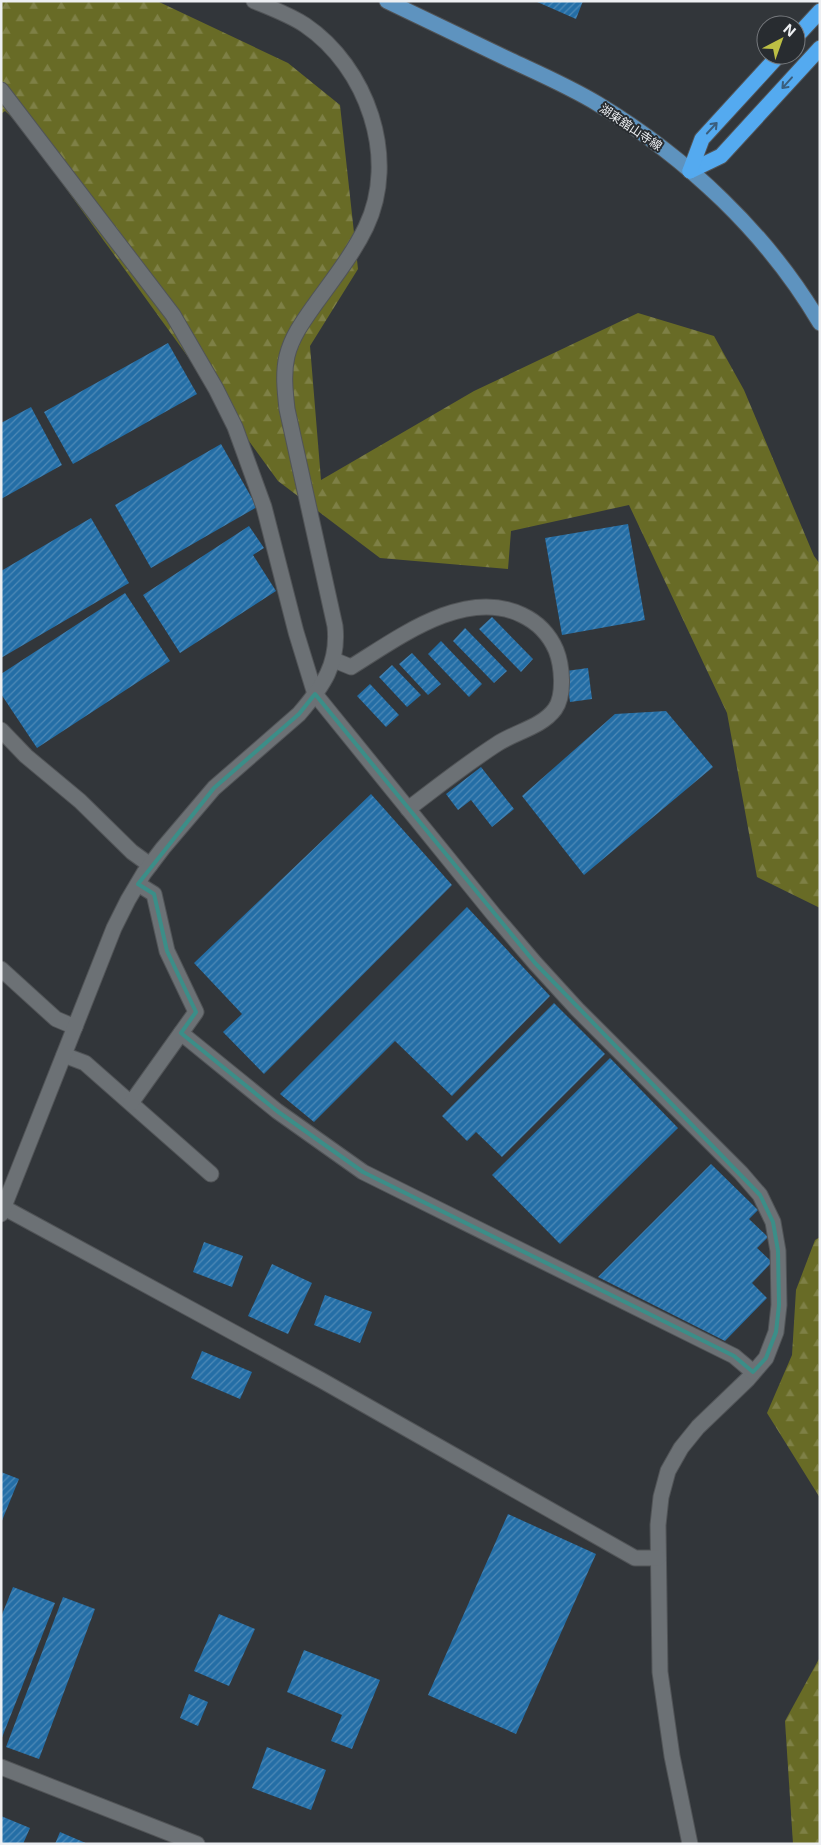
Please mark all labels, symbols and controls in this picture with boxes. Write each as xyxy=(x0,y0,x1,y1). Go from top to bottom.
north arrow xyxy=(756,15,806,65)
text: N xyxy=(780,20,799,40)
one-way arrow xyxy=(781,77,793,90)
street label: 湖東舘山寺線 xyxy=(597,101,665,153)
one-way arrow xyxy=(706,122,718,135)

